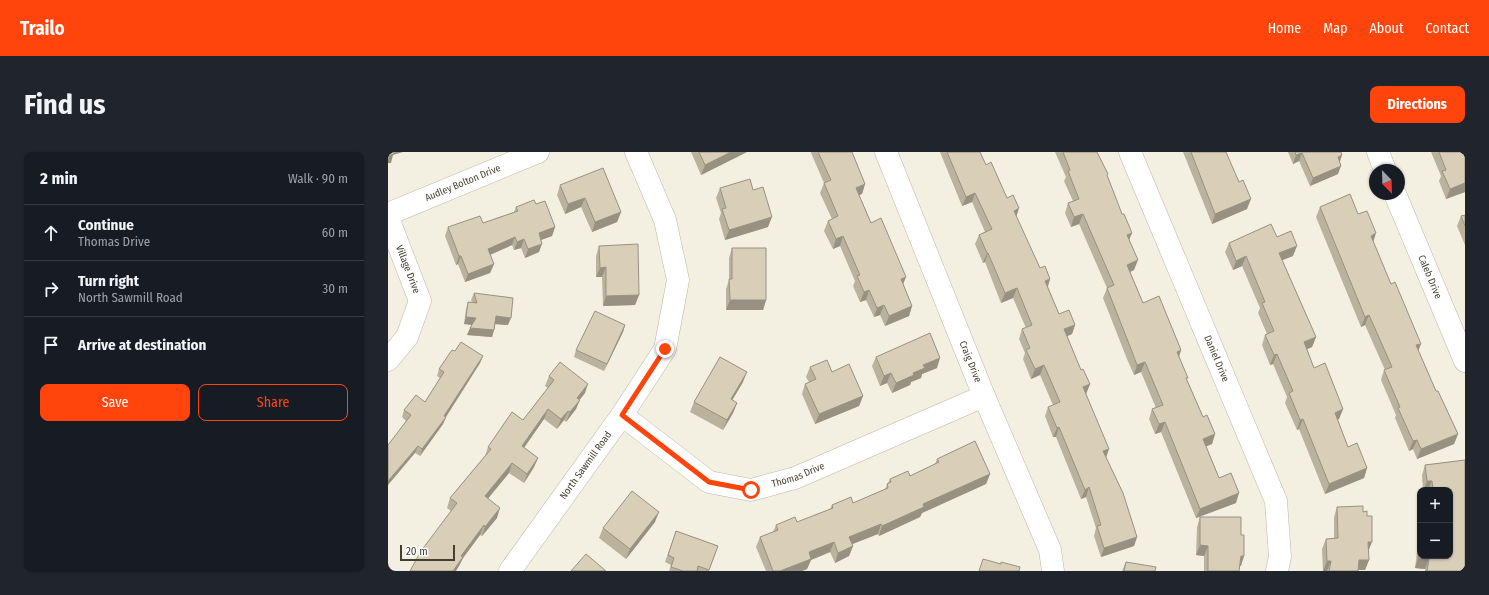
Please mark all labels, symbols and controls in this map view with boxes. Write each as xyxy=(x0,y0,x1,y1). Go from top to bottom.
text: Trailo xyxy=(20,17,65,40)
text: Home xyxy=(1268,20,1301,37)
text: Map xyxy=(1323,20,1347,37)
text: About xyxy=(1369,20,1404,37)
text: Contact xyxy=(1426,20,1469,37)
button: Directions xyxy=(1370,86,1465,123)
text: Find us xyxy=(24,88,106,121)
street label: Audley Bolton Drive xyxy=(423,162,503,204)
north arrow xyxy=(1369,164,1405,200)
text: 2 min xyxy=(40,168,78,189)
text: Walk · 90 m xyxy=(288,171,348,186)
text: Continue xyxy=(78,216,134,234)
icon: ahead xyxy=(40,222,62,244)
text: 60 m xyxy=(322,225,348,240)
text: Thomas Drive xyxy=(78,234,150,249)
street label: Village Drive xyxy=(393,243,423,295)
street label: Caleb Drive xyxy=(1415,253,1444,301)
text: Turn right xyxy=(78,272,139,290)
icon: right xyxy=(40,278,62,300)
text: 30 m xyxy=(322,281,348,296)
text: North Sawmill Road xyxy=(78,290,183,305)
street label: Daniel Drive xyxy=(1201,333,1232,384)
icon: arrive xyxy=(40,334,62,356)
text: Arrive at destination xyxy=(78,336,206,354)
street label: Craig Drive xyxy=(956,339,984,384)
route end xyxy=(656,340,674,358)
button: Save xyxy=(40,384,190,421)
button: Share xyxy=(198,384,348,421)
street label: North Sawmill Road xyxy=(557,429,614,502)
street label: Thomas Drive xyxy=(770,460,826,490)
route start xyxy=(742,481,760,499)
map controls xyxy=(1417,487,1453,559)
button: + xyxy=(1417,487,1453,523)
button: − xyxy=(1417,523,1453,559)
scale bar xyxy=(400,543,455,562)
text: 20 m xyxy=(406,545,428,558)

